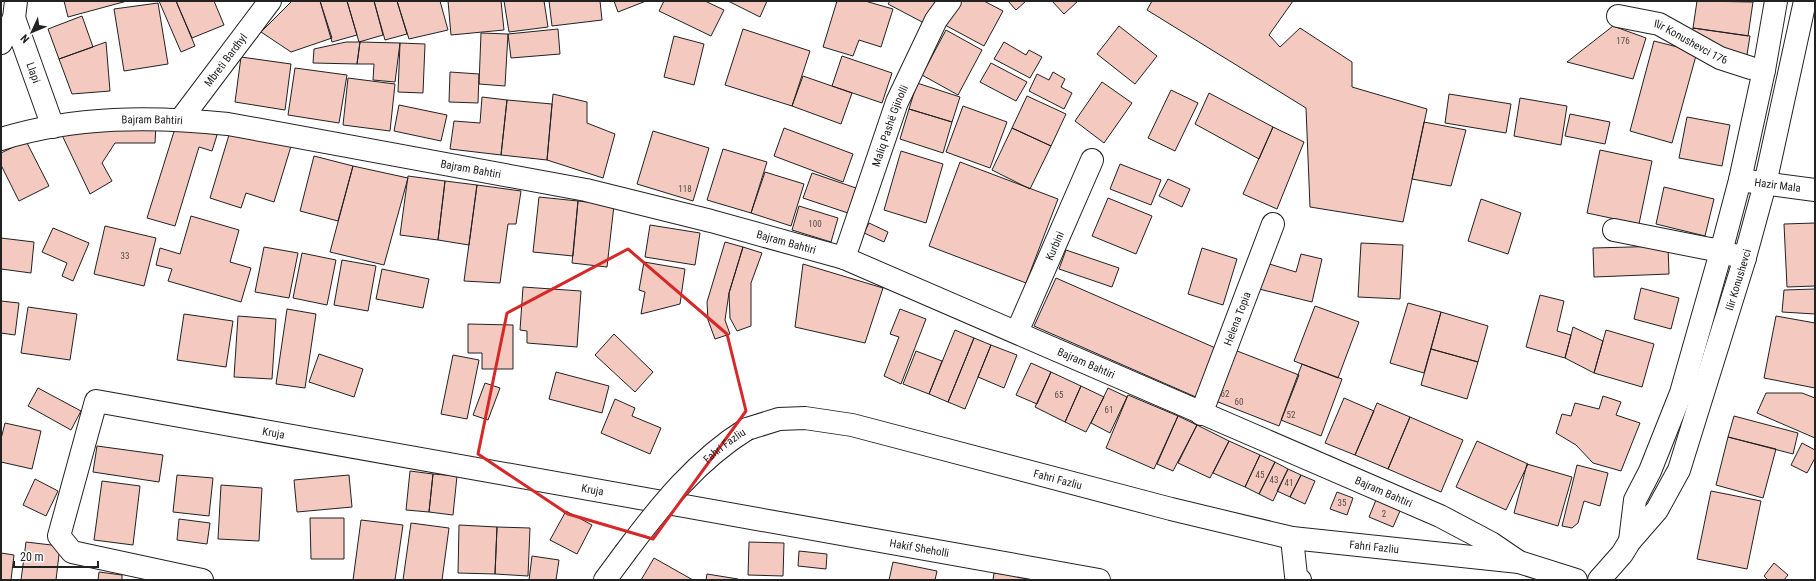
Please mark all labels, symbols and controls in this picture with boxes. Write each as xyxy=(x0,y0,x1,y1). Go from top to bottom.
north arrow xyxy=(12,12,52,52)
street label: Ilir Konushevci 176 xyxy=(1653,17,1729,67)
text: N xyxy=(18,31,32,46)
street label: Mbreti Bardhyl xyxy=(201,31,250,89)
house number: 176 xyxy=(1616,36,1630,46)
street label: Llapi xyxy=(24,61,43,85)
street label: Maliq Pashë Gjinolli xyxy=(869,83,911,168)
street label: Bajram Bahtiri xyxy=(121,113,183,127)
street label: Bajram Bahtiri xyxy=(440,157,502,181)
street label: Hazir Mala xyxy=(1754,175,1802,195)
house number: 118 xyxy=(678,184,692,194)
house number: 100 xyxy=(808,219,822,229)
street label: Bajram Bahtiri xyxy=(755,227,818,256)
street label: Kurbini xyxy=(1043,229,1067,262)
street label: Ilir Konushevci xyxy=(1723,248,1753,312)
house number: 33 xyxy=(121,251,129,261)
street label: Helena Topia xyxy=(1221,290,1253,347)
street label: Bajram Bahtiri xyxy=(1056,345,1117,381)
house number: 62 xyxy=(1221,389,1230,399)
house number: 65 xyxy=(1055,390,1064,400)
house number: 60 xyxy=(1235,397,1243,407)
house number: 61 xyxy=(1105,405,1113,415)
house number: 52 xyxy=(1287,410,1296,420)
street label: Kruja xyxy=(261,424,286,441)
street label: Fahri Fazliu xyxy=(701,425,748,466)
street label: Fahri Fazliu xyxy=(1032,467,1084,492)
house number: 45 xyxy=(1256,470,1265,480)
street label: Bajram Bahtiri xyxy=(1353,473,1414,510)
house number: 43 xyxy=(1270,475,1278,485)
house number: 41 xyxy=(1285,478,1293,488)
street label: Kruja xyxy=(580,481,605,498)
house number: 35 xyxy=(1338,498,1347,508)
house number: 2 xyxy=(1382,509,1387,519)
street label: Hakif Sheholli xyxy=(889,536,950,560)
street label: Fahri Fazliu xyxy=(1349,538,1400,556)
scale bar xyxy=(14,543,98,569)
text: 20 m xyxy=(20,550,44,564)

